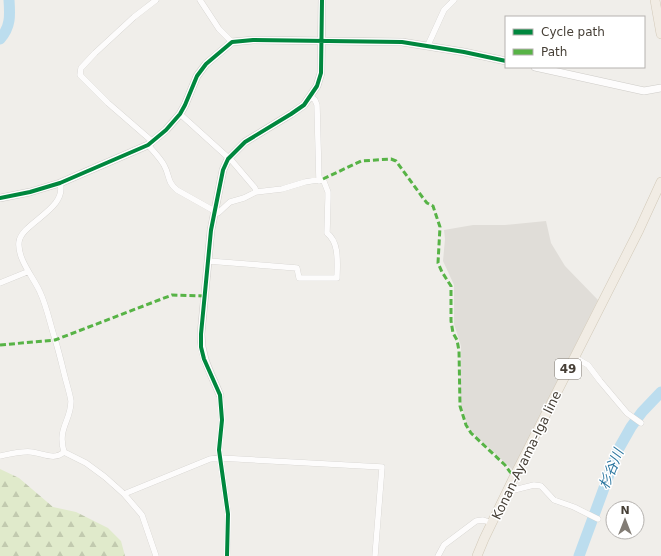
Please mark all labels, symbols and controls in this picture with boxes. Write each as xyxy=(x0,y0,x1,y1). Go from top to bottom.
legend xyxy=(505,16,645,68)
text: Cycle path xyxy=(541,25,605,39)
text: Path xyxy=(541,45,567,59)
road number: 49 xyxy=(555,359,581,379)
street label: Konan-Ayama-Iga line xyxy=(489,388,564,522)
water label: 杉谷川 xyxy=(596,445,627,491)
north arrow xyxy=(605,500,645,540)
text: N xyxy=(620,504,630,517)

